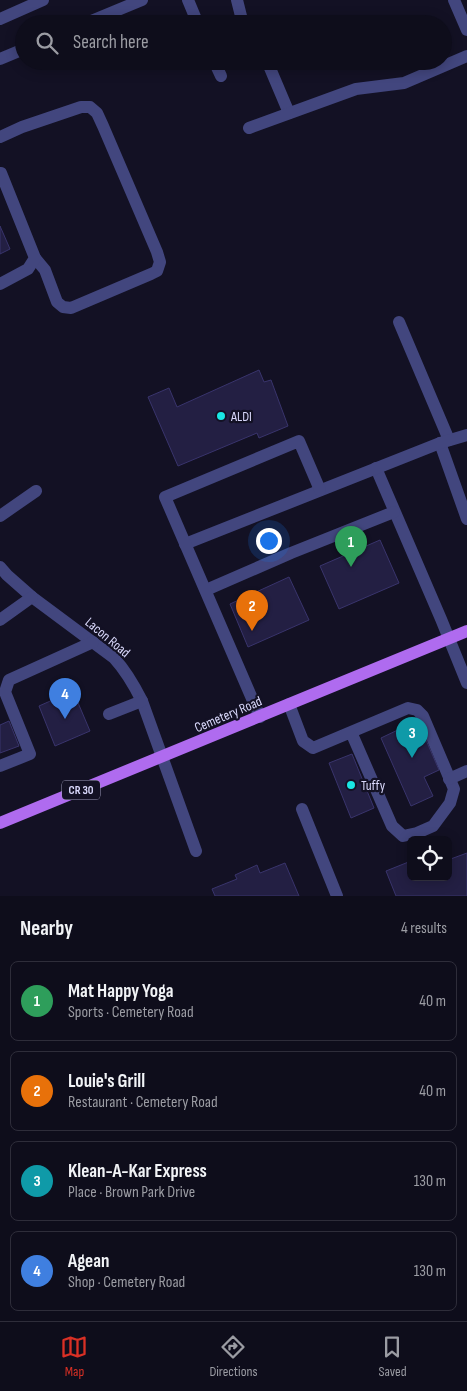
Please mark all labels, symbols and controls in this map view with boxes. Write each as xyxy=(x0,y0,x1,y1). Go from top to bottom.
search box xyxy=(15,15,452,70)
icon: search xyxy=(33,29,61,57)
text: Search here xyxy=(73,31,149,54)
place label: ALDI xyxy=(230,408,252,425)
marker: ALDI xyxy=(215,410,227,422)
pin: 1 xyxy=(335,526,367,567)
your location xyxy=(256,528,282,554)
pin: 2 xyxy=(236,590,268,631)
street label: Lacon Road xyxy=(82,614,134,661)
pin: 4 xyxy=(49,678,81,719)
street label: Cemetery Road xyxy=(192,693,265,736)
pin: 3 xyxy=(396,717,428,758)
place label: Tuffy xyxy=(361,777,386,794)
marker: Tuffy xyxy=(345,779,357,791)
road number: CR 30 xyxy=(62,780,100,800)
map controls xyxy=(407,836,452,881)
button: locate xyxy=(407,836,452,881)
text: Nearby xyxy=(20,916,73,941)
text: 4 results xyxy=(401,919,447,938)
text: Mat Happy Yoga xyxy=(68,980,174,1003)
text: 1 xyxy=(34,992,40,1011)
text: 40 m xyxy=(419,992,446,1011)
text: Sports · Cemetery Road xyxy=(68,1003,194,1022)
text: Louie's Grill xyxy=(68,1070,145,1093)
text: 2 xyxy=(33,1082,41,1101)
text: 40 m xyxy=(419,1082,446,1101)
text: Restaurant · Cemetery Road xyxy=(68,1093,218,1112)
text: Klean-A-Kar Express xyxy=(68,1160,207,1183)
text: 3 xyxy=(33,1172,41,1191)
text: 130 m xyxy=(414,1172,446,1191)
text: Place · Brown Park Drive xyxy=(68,1183,195,1202)
text: Agean xyxy=(68,1250,109,1273)
text: 4 xyxy=(33,1262,41,1281)
text: 130 m xyxy=(414,1262,446,1281)
text: Shop · Cemetery Road xyxy=(68,1273,185,1292)
tab: Map xyxy=(60,1333,88,1380)
tab: Directions xyxy=(209,1333,258,1380)
tab: Saved xyxy=(378,1333,407,1380)

